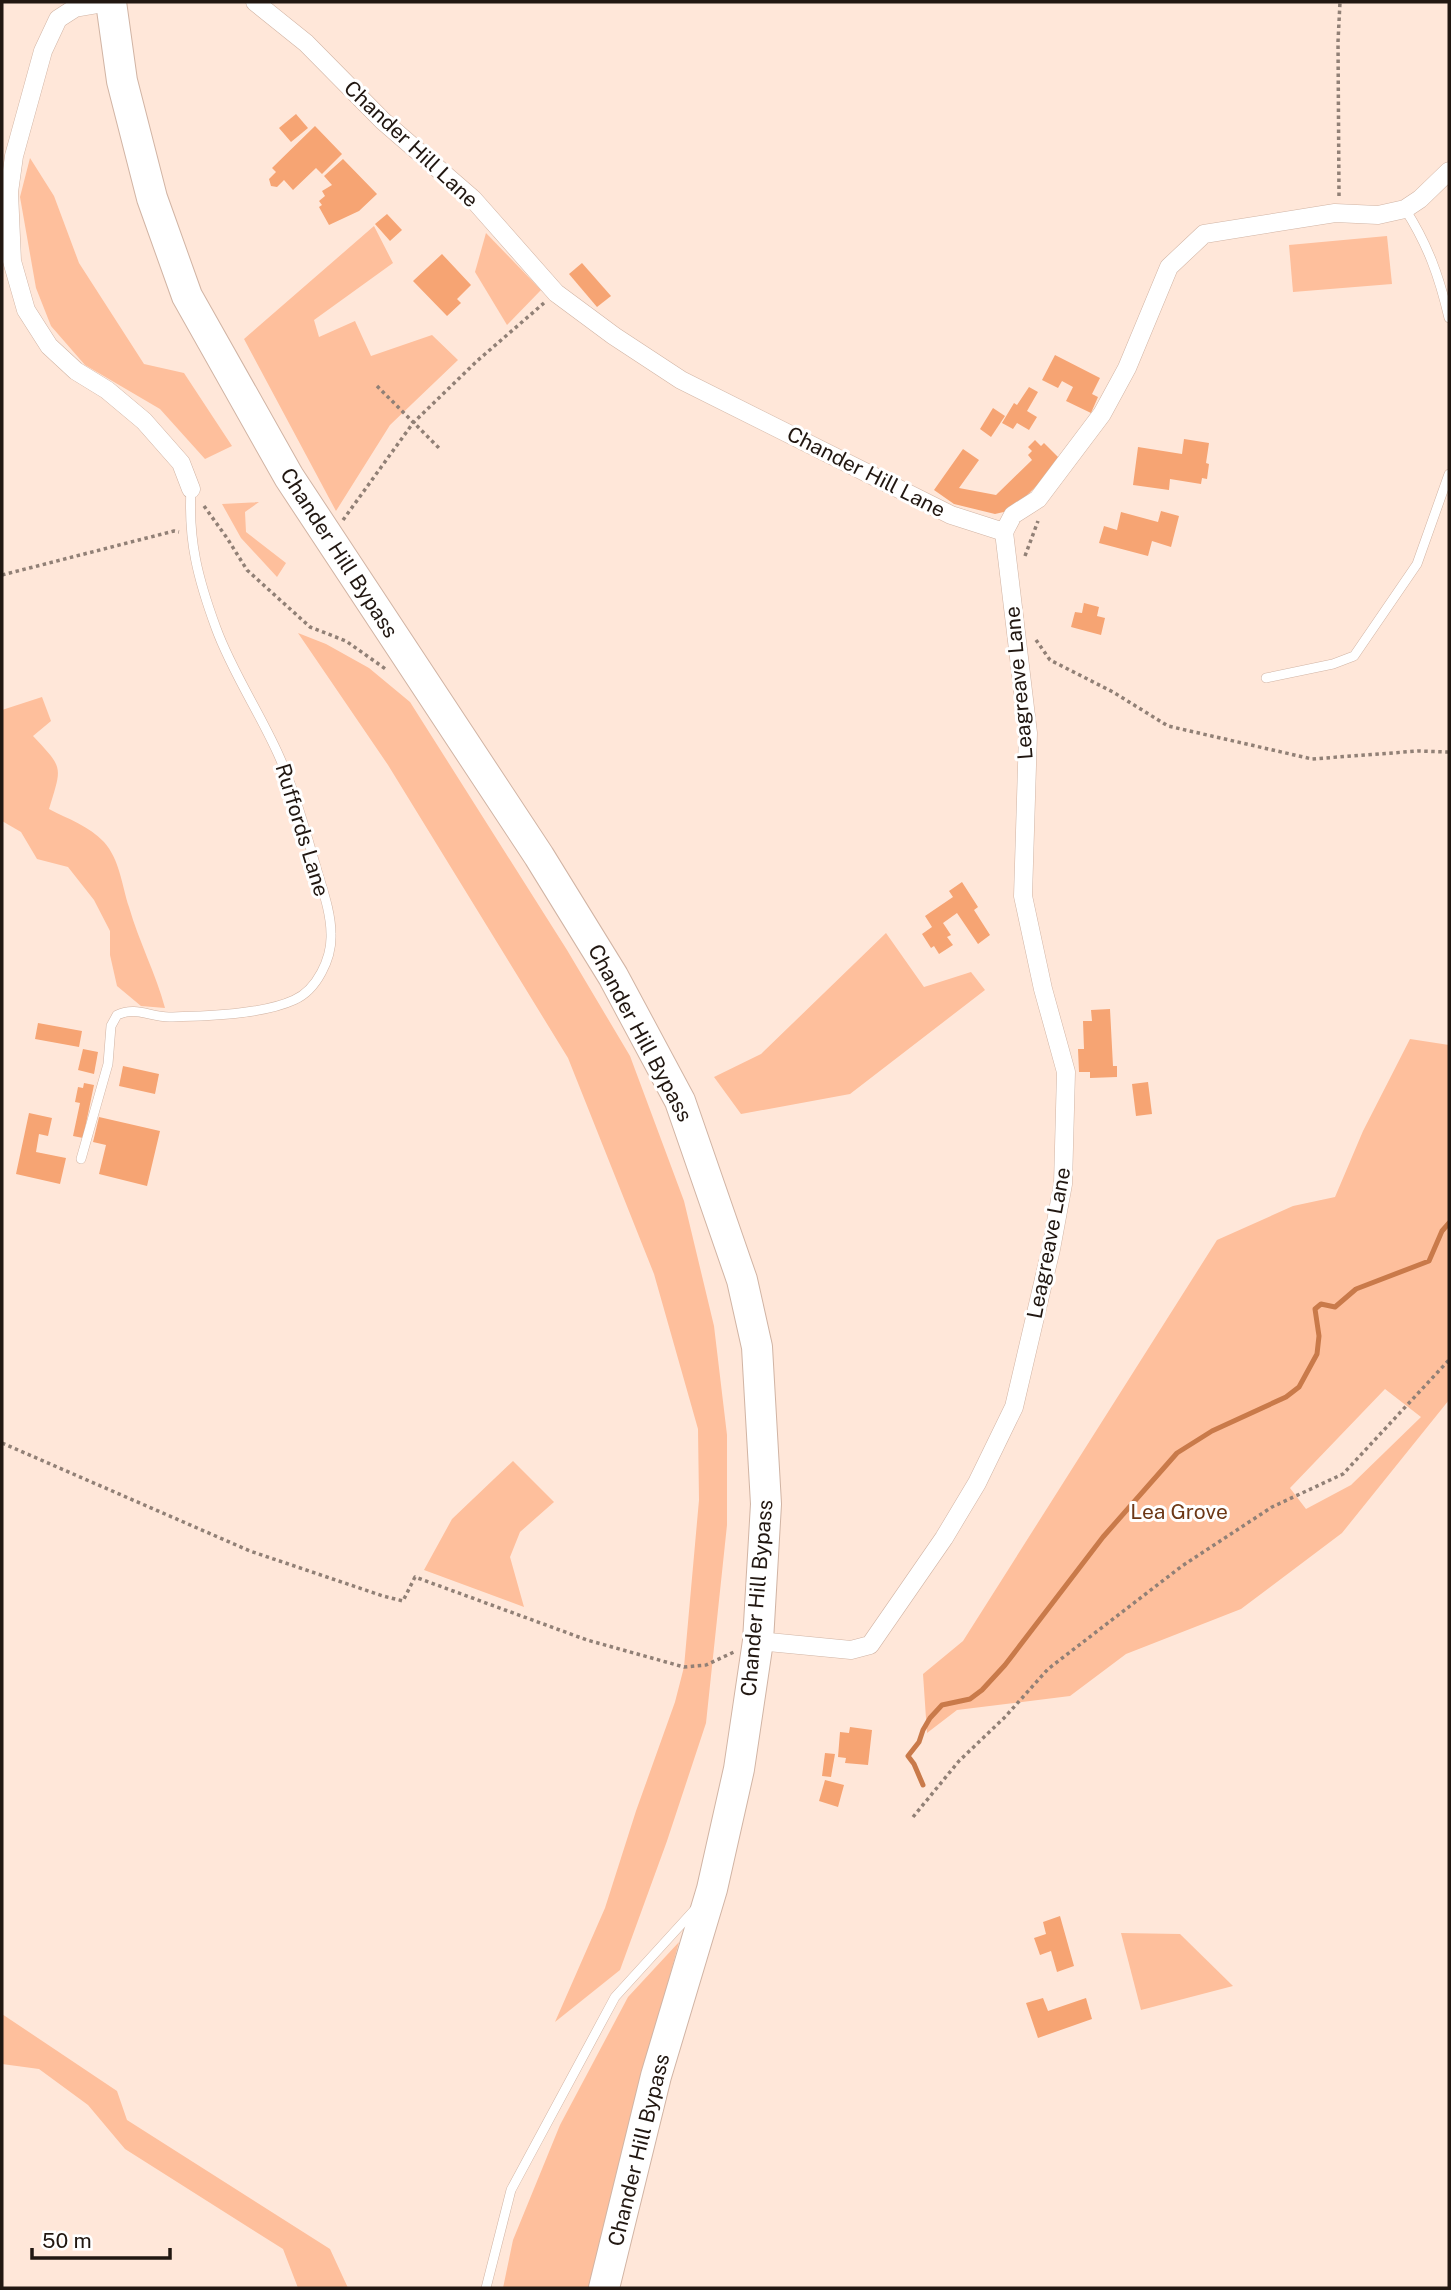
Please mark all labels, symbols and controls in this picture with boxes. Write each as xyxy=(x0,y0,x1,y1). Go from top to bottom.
street label: Chander Hill Lane xyxy=(339,75,484,212)
street label: Chander Hill Lane xyxy=(783,421,950,522)
street label: Chander Hill Bypass xyxy=(275,463,404,642)
street label: Leagreave Lane xyxy=(999,605,1038,761)
street label: Ruffords Lane xyxy=(270,760,335,899)
street label: Chander Hill Bypass xyxy=(583,940,698,1126)
street label: Leagreave Lane xyxy=(1022,1165,1075,1321)
street label: Chander Hill Bypass xyxy=(735,1499,778,1697)
park label: Lea Grove xyxy=(1130,1499,1228,1524)
street label: Chander Hill Bypass xyxy=(603,2051,675,2249)
scale bar xyxy=(32,2216,170,2260)
text: 50 m xyxy=(42,2228,92,2253)

